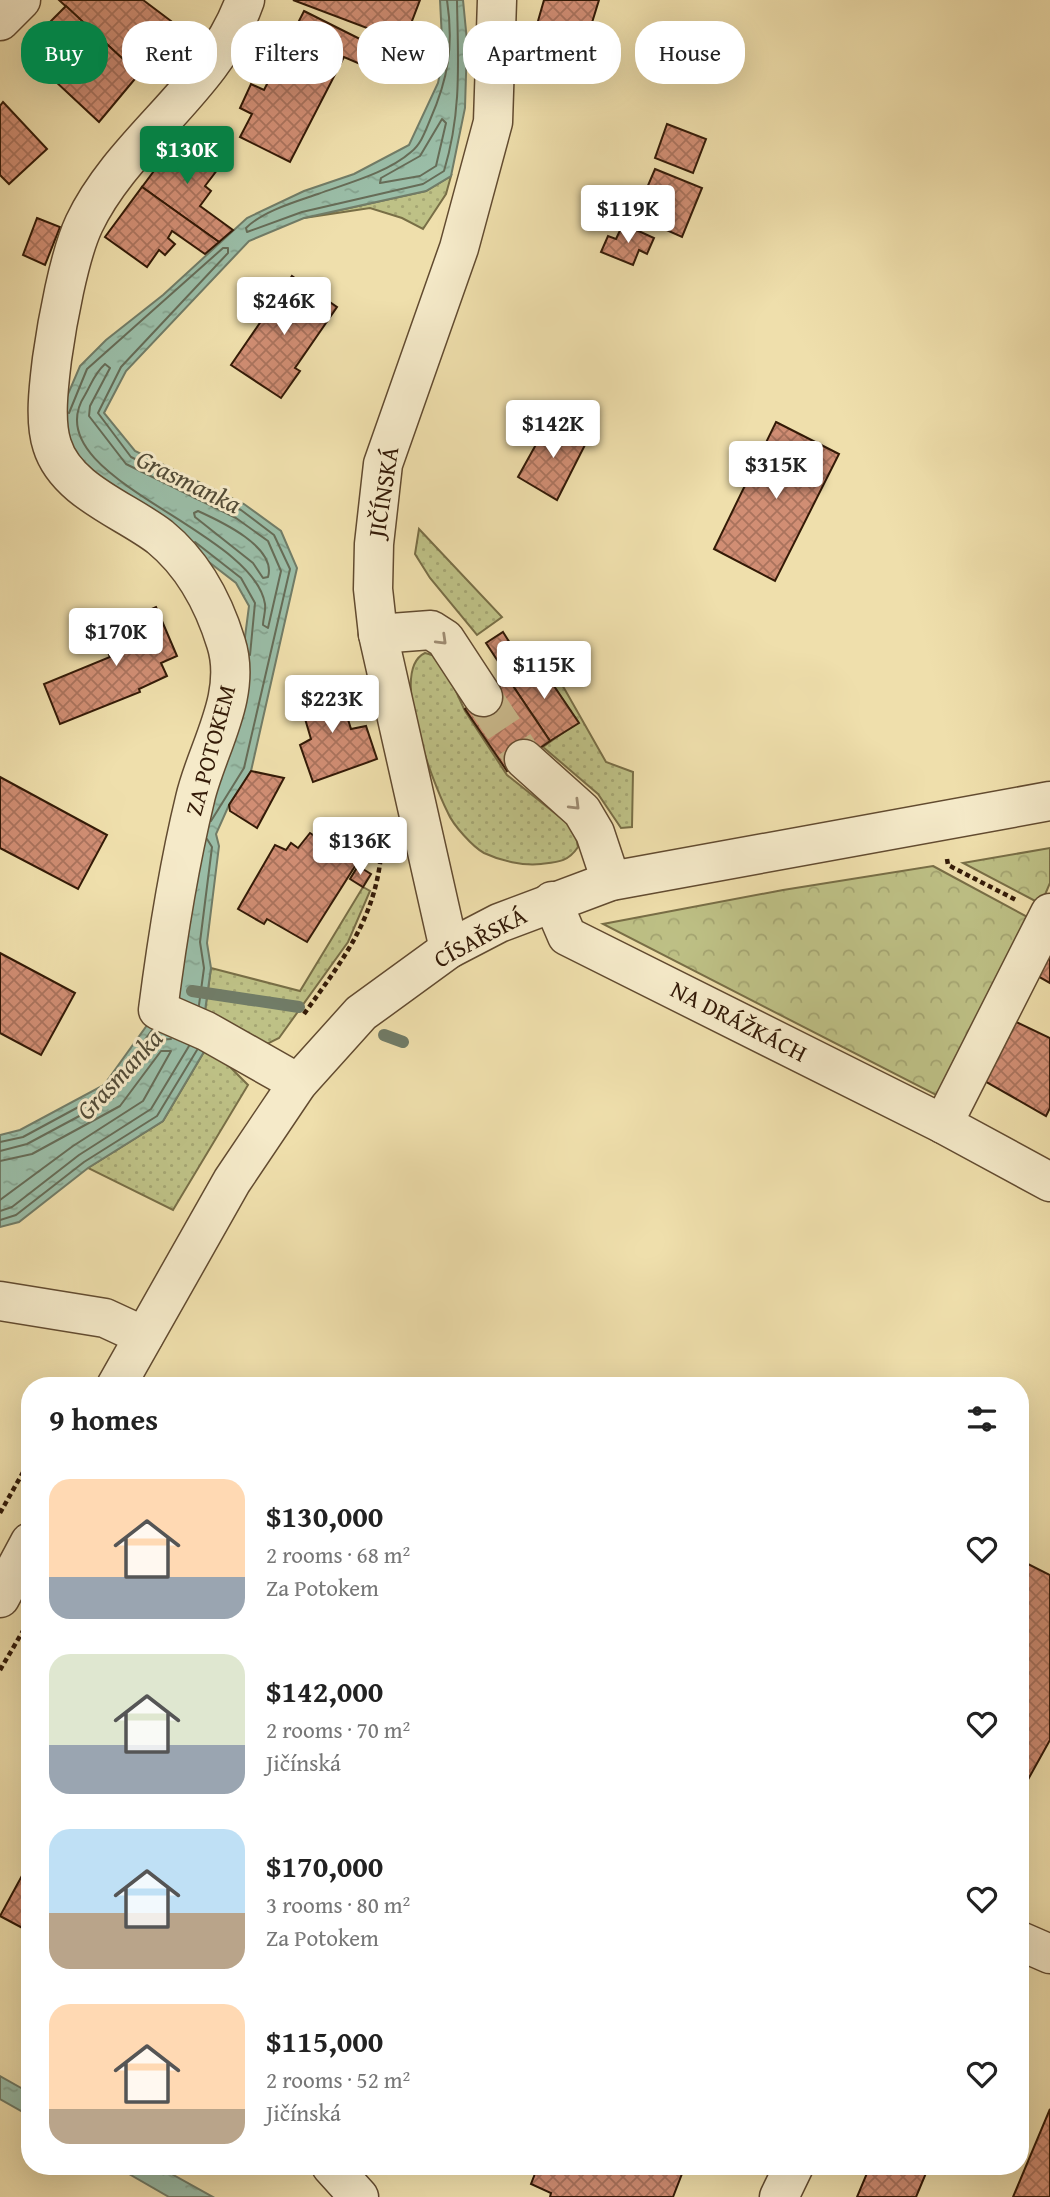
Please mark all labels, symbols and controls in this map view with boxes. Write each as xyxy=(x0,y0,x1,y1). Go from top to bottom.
chip: Buy xyxy=(21,21,108,84)
chip: Rent xyxy=(122,21,217,84)
chip: Filters xyxy=(231,21,343,84)
chip: New xyxy=(357,21,449,84)
chip: Apartment xyxy=(463,21,621,84)
chip: House xyxy=(635,21,745,84)
pin: $130K xyxy=(138,127,236,186)
text: $130K xyxy=(156,132,218,165)
pin: $119K xyxy=(579,186,677,245)
text: $119K xyxy=(597,191,659,224)
pin: $246K xyxy=(235,278,333,337)
text: $246K xyxy=(253,283,315,316)
pin: $142K xyxy=(504,400,602,460)
text: $142K xyxy=(522,406,584,439)
water label: Grasmanka xyxy=(130,439,248,523)
pin: $315K xyxy=(727,442,825,501)
street label: JIČÍNSKÁ xyxy=(358,444,408,543)
text: $315K xyxy=(745,447,807,480)
pin: $170K xyxy=(67,608,165,668)
text: $170K xyxy=(85,614,147,647)
one-way arrow xyxy=(434,632,447,644)
pin: $115K xyxy=(495,642,593,701)
text: $115K xyxy=(513,647,575,680)
pin: $223K xyxy=(283,676,381,735)
street label: ZA POTOKEM xyxy=(176,681,244,819)
text: $223K xyxy=(301,681,363,714)
one-way arrow xyxy=(567,796,580,809)
pin: $136K xyxy=(311,818,409,877)
text: $136K xyxy=(329,823,391,856)
street label: CÍSAŘSKÁ xyxy=(427,898,533,976)
street label: NA DRÁŽKÁCH xyxy=(665,972,813,1070)
water label: Grasmanka xyxy=(66,1020,172,1128)
text: 9 homes xyxy=(49,1397,158,1441)
icon: filters xyxy=(963,1400,1001,1438)
text: $130,000 xyxy=(266,1494,383,1538)
icon: home xyxy=(105,1507,189,1591)
icon: heart xyxy=(963,1530,1001,1568)
text: 2 rooms · 68 m² xyxy=(266,1538,410,1571)
text: Za Potokem xyxy=(266,1571,379,1604)
text: $142,000 xyxy=(266,1669,383,1713)
icon: home xyxy=(105,1682,189,1766)
icon: heart xyxy=(963,1705,1001,1743)
text: 2 rooms · 70 m² xyxy=(266,1713,410,1746)
text: Jičínská xyxy=(266,1746,341,1779)
text: $170,000 xyxy=(266,1844,383,1888)
icon: home xyxy=(105,1857,189,1941)
icon: heart xyxy=(963,1880,1001,1918)
text: 3 rooms · 80 m² xyxy=(266,1888,410,1921)
text: Za Potokem xyxy=(266,1921,379,1954)
text: $115,000 xyxy=(266,2019,383,2063)
icon: home xyxy=(105,2032,189,2116)
icon: heart xyxy=(963,2055,1001,2093)
text: 2 rooms · 52 m² xyxy=(266,2063,410,2096)
text: Jičínská xyxy=(266,2096,341,2129)

